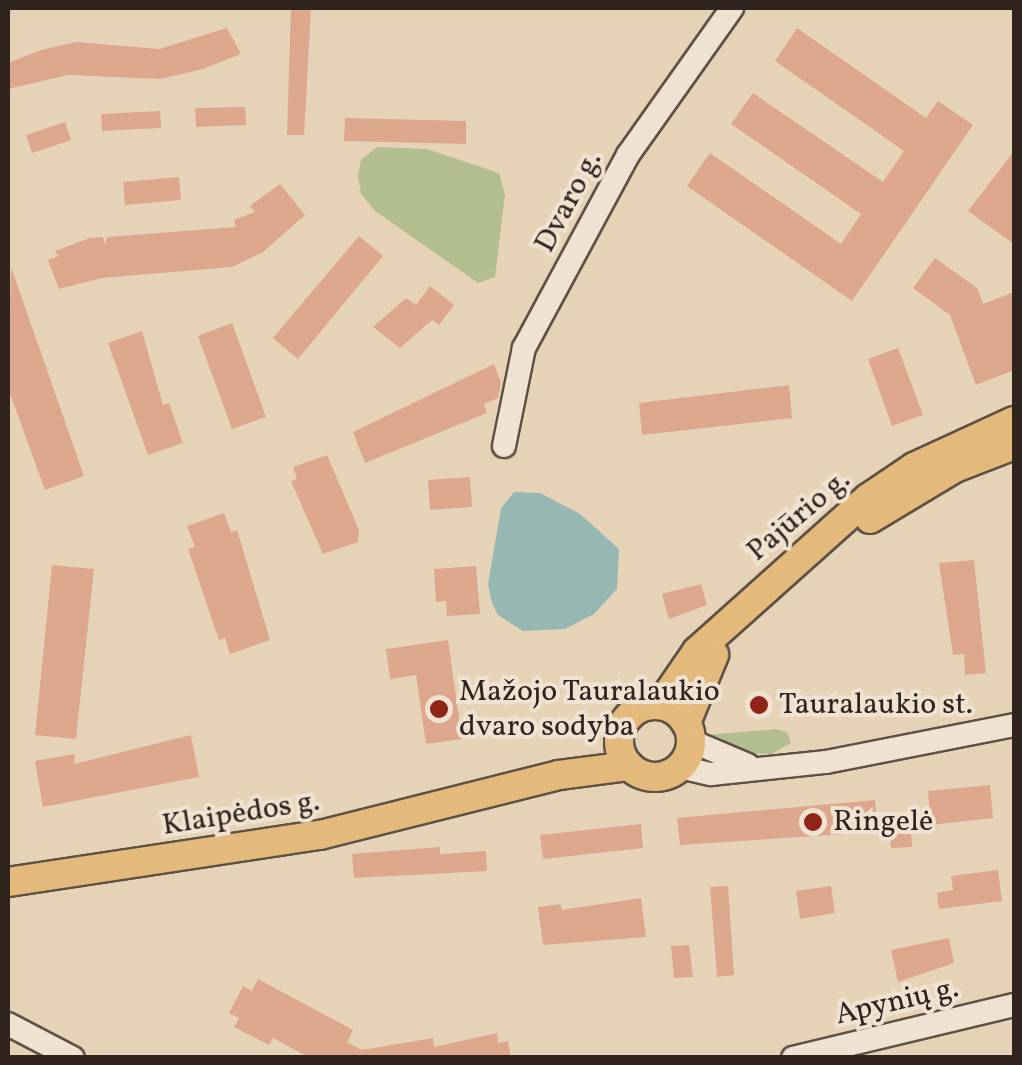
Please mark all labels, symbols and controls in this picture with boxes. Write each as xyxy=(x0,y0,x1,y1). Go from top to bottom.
street label: Dvaro g. xyxy=(527,145,611,259)
street label: Pajūrio g. xyxy=(740,462,858,570)
place label: Mažojo Tauralaukio dvaro sodyba xyxy=(459,674,721,744)
place label: Tauralaukio st. xyxy=(779,687,973,723)
marker: Tauralaukio st. xyxy=(748,694,770,716)
marker: Mažojo Tauralaukio dvaro sodyba xyxy=(428,698,450,720)
street label: Klaipėdos g. xyxy=(160,784,322,844)
place label: Ringelė xyxy=(833,804,933,840)
marker: Ringelė xyxy=(802,811,824,833)
street label: Apynių g. xyxy=(832,970,962,1034)

